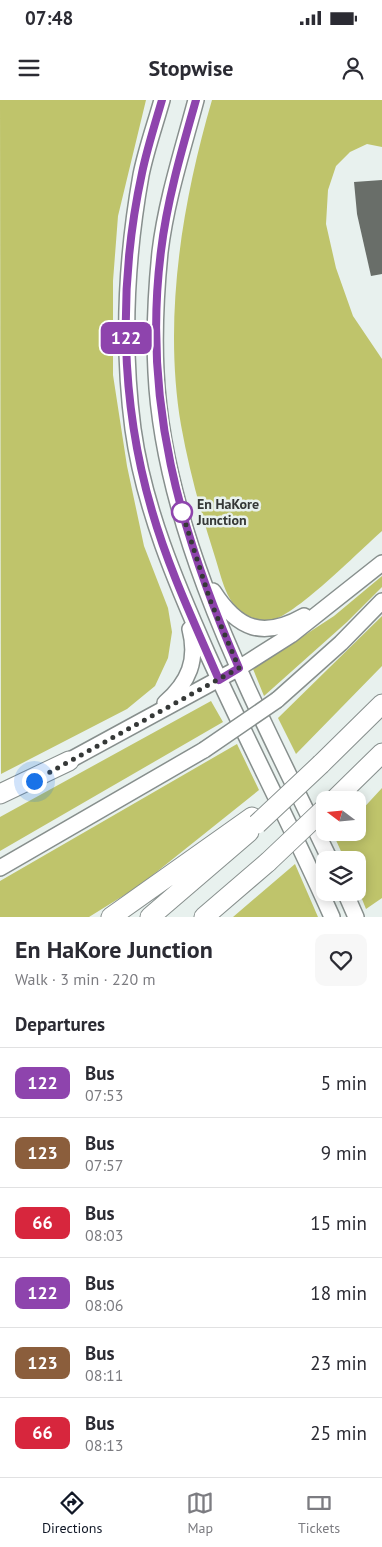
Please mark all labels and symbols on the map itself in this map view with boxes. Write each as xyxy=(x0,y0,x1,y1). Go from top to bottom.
line badge: 122 xyxy=(97,322,155,354)
place label: En HaKore Junction xyxy=(196,495,259,529)
marker: En HaKore Junction xyxy=(171,501,193,523)
your location xyxy=(22,769,47,794)
north arrow xyxy=(316,791,366,841)

